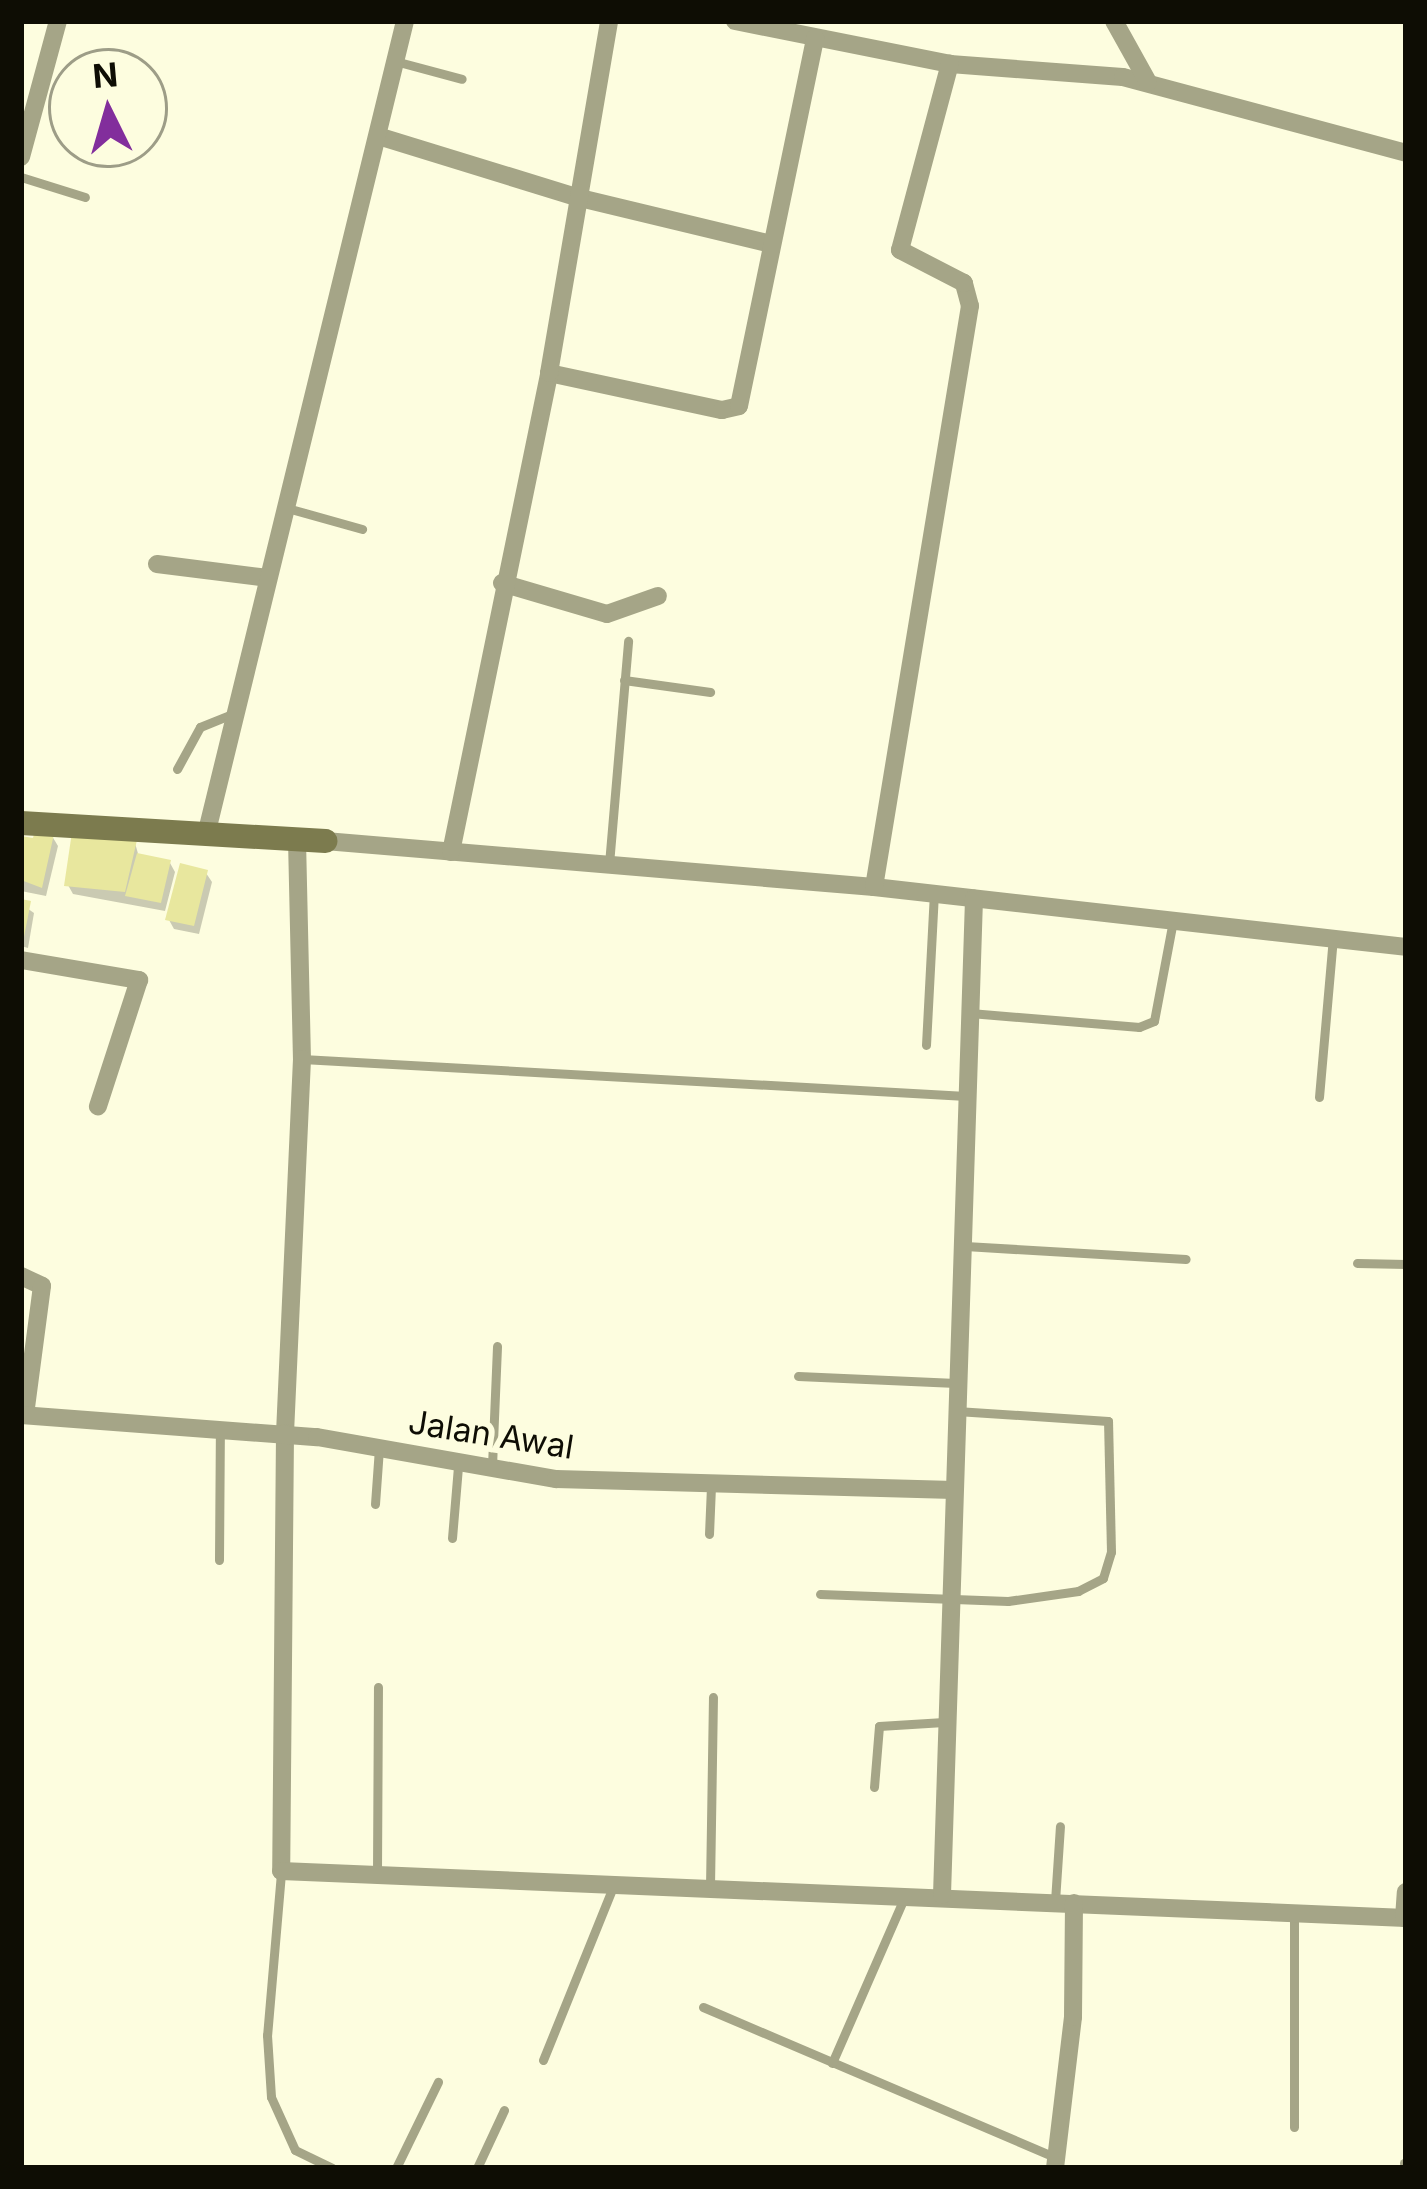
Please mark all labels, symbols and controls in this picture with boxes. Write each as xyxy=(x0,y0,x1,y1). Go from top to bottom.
north arrow xyxy=(48,48,168,168)
text: N xyxy=(91,54,119,96)
street label: Jalan Awal xyxy=(406,1402,576,1468)

